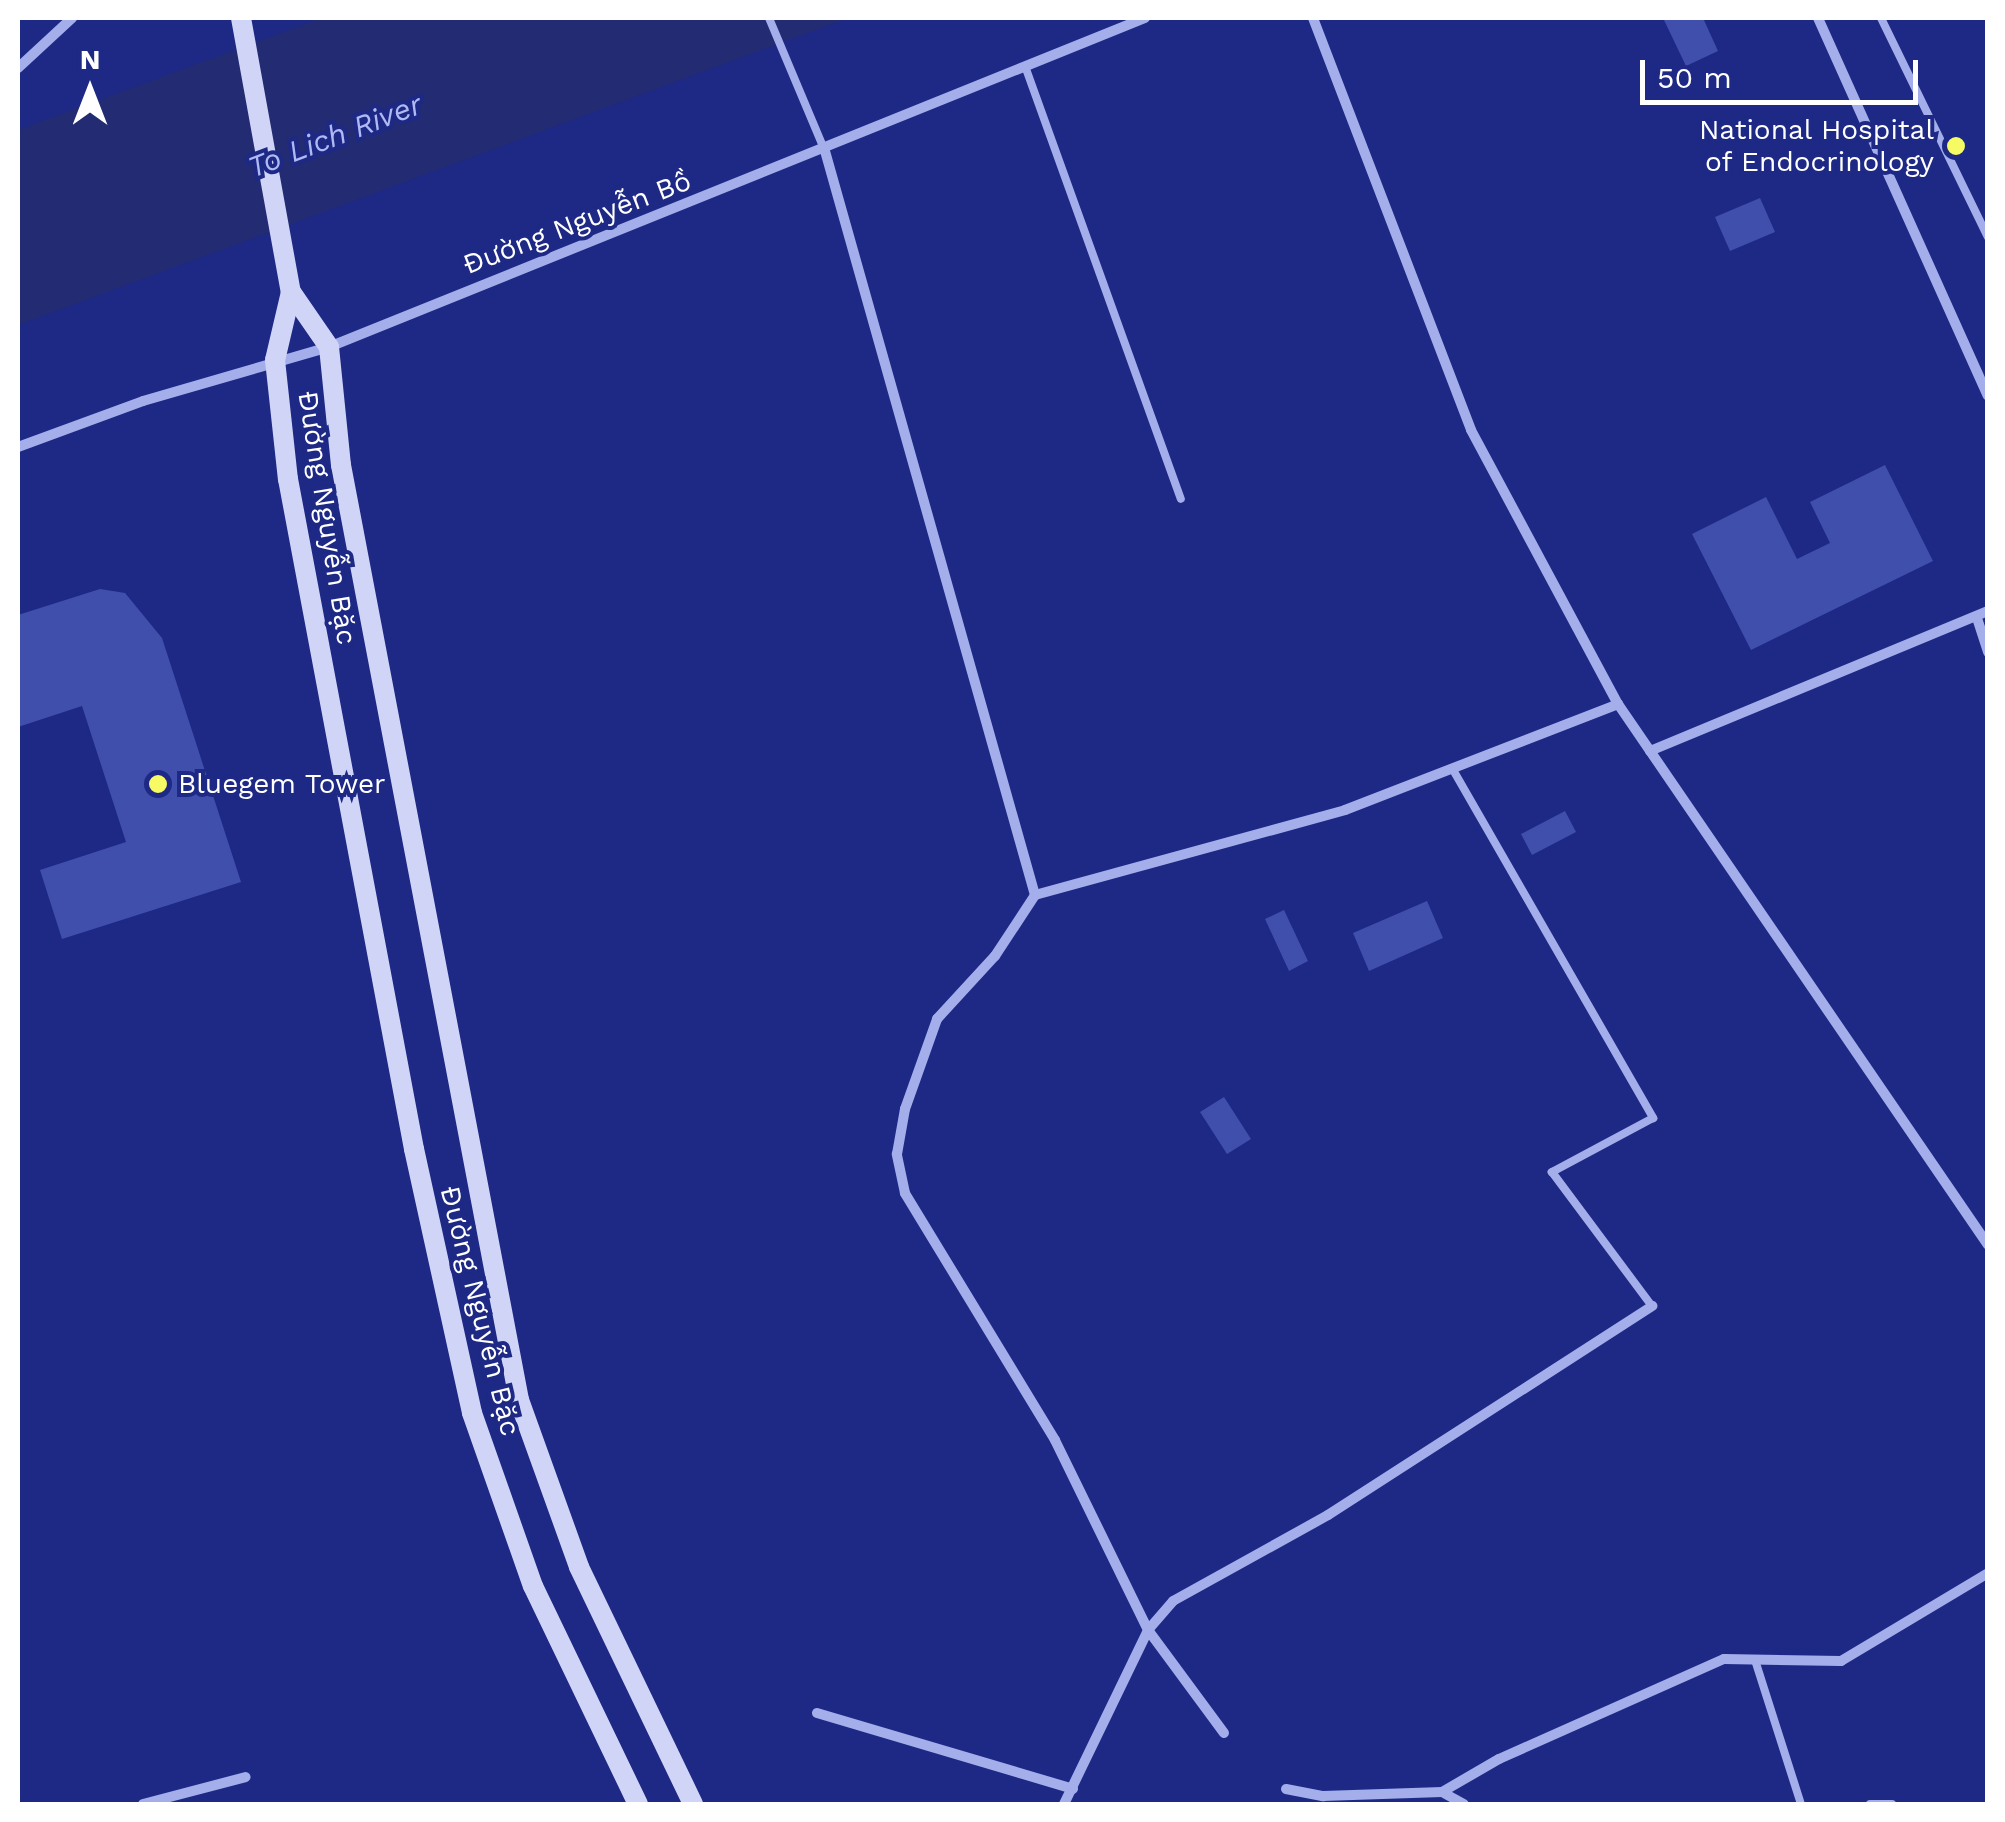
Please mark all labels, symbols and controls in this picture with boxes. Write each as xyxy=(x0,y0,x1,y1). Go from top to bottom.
north arrow xyxy=(40,40,140,140)
scale bar xyxy=(1645,40,1922,102)
text: N xyxy=(80,43,100,76)
text: 50 m xyxy=(1657,60,1732,95)
water label: To Lich River xyxy=(243,86,427,186)
place label: National Hospital of Endocrinology xyxy=(1698,113,1934,179)
marker: National Hospital of Endocrinology xyxy=(1943,133,1969,159)
street label: Đường Nguyễn Bồ xyxy=(458,164,696,282)
street label: Đường Nguyễn Bặc xyxy=(290,389,364,647)
place label: Bluegem Tower xyxy=(178,767,386,801)
marker: Bluegem Tower xyxy=(147,773,169,795)
street label: Đường Nguyễn Bặc xyxy=(433,1183,527,1439)

